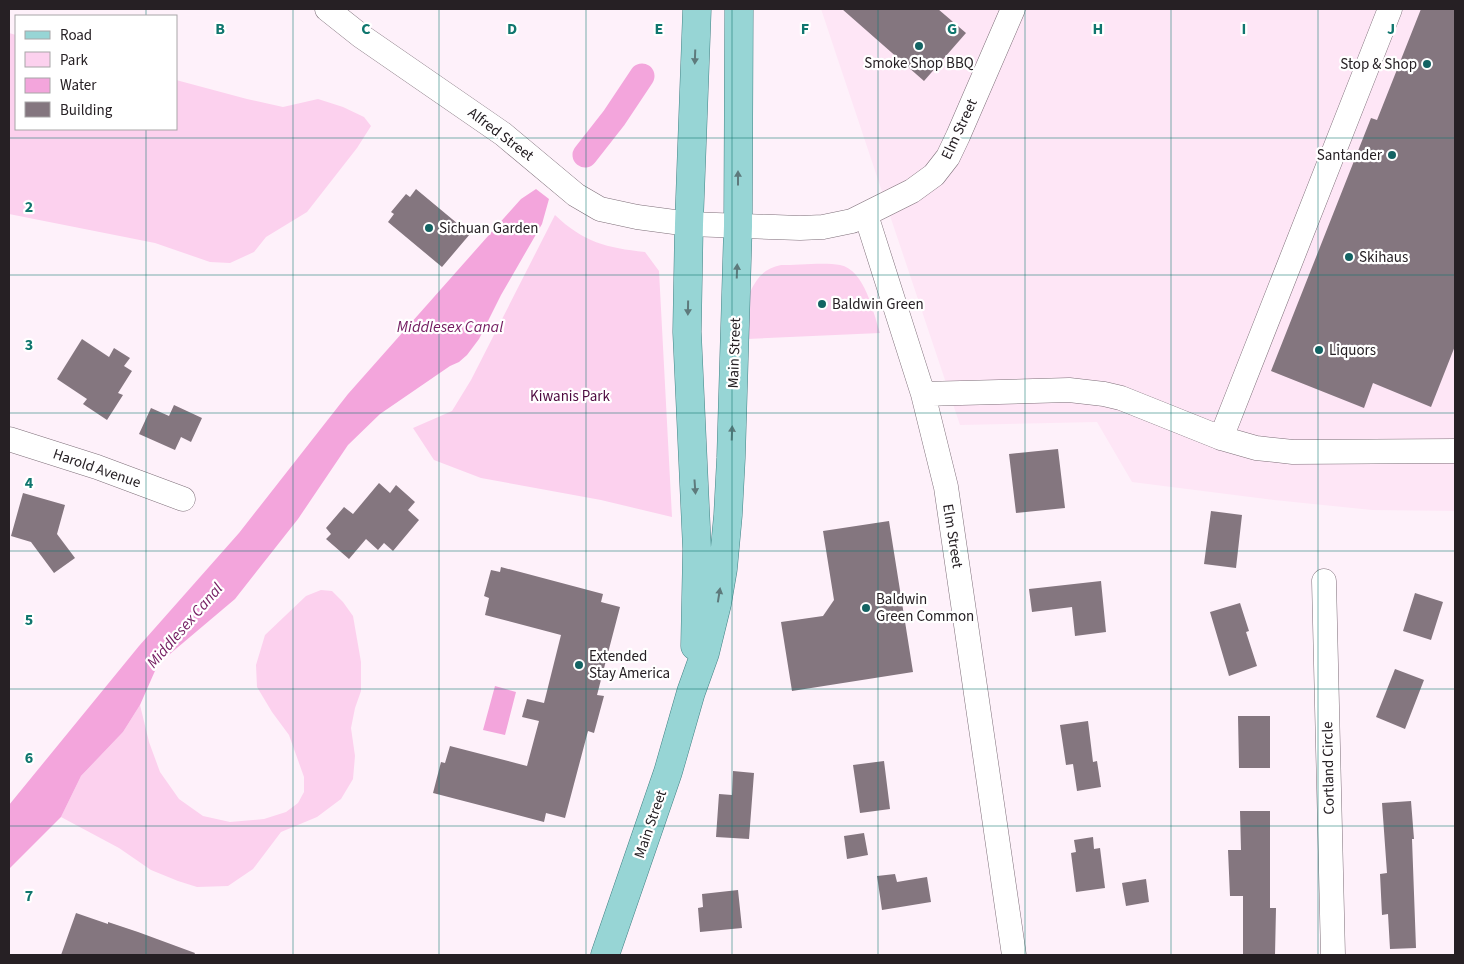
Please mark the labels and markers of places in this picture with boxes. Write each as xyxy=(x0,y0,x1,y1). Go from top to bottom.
marker: Smoke Shop BBQ xyxy=(913,40,925,52)
place label: Smoke Shop BBQ xyxy=(864,53,974,74)
place label: Stop & Shop xyxy=(1340,54,1417,75)
marker: Stop & Shop xyxy=(1421,58,1433,70)
place label: Santander xyxy=(1317,145,1383,166)
marker: Santander xyxy=(1386,149,1398,161)
place label: Sichuan Garden xyxy=(439,218,538,239)
marker: Sichuan Garden xyxy=(423,222,435,234)
place label: Skihaus xyxy=(1359,247,1408,268)
marker: Skihaus xyxy=(1343,251,1355,263)
place label: Baldwin Green xyxy=(832,294,924,315)
marker: Baldwin Green xyxy=(816,298,828,310)
place label: Liquors xyxy=(1329,340,1376,361)
marker: Liquors xyxy=(1313,344,1325,356)
place label: Baldwin Green Common xyxy=(876,589,974,627)
marker: Baldwin Green Common xyxy=(860,602,872,614)
place label: Extended Stay America xyxy=(589,646,670,684)
marker: Extended Stay America xyxy=(573,659,585,671)

